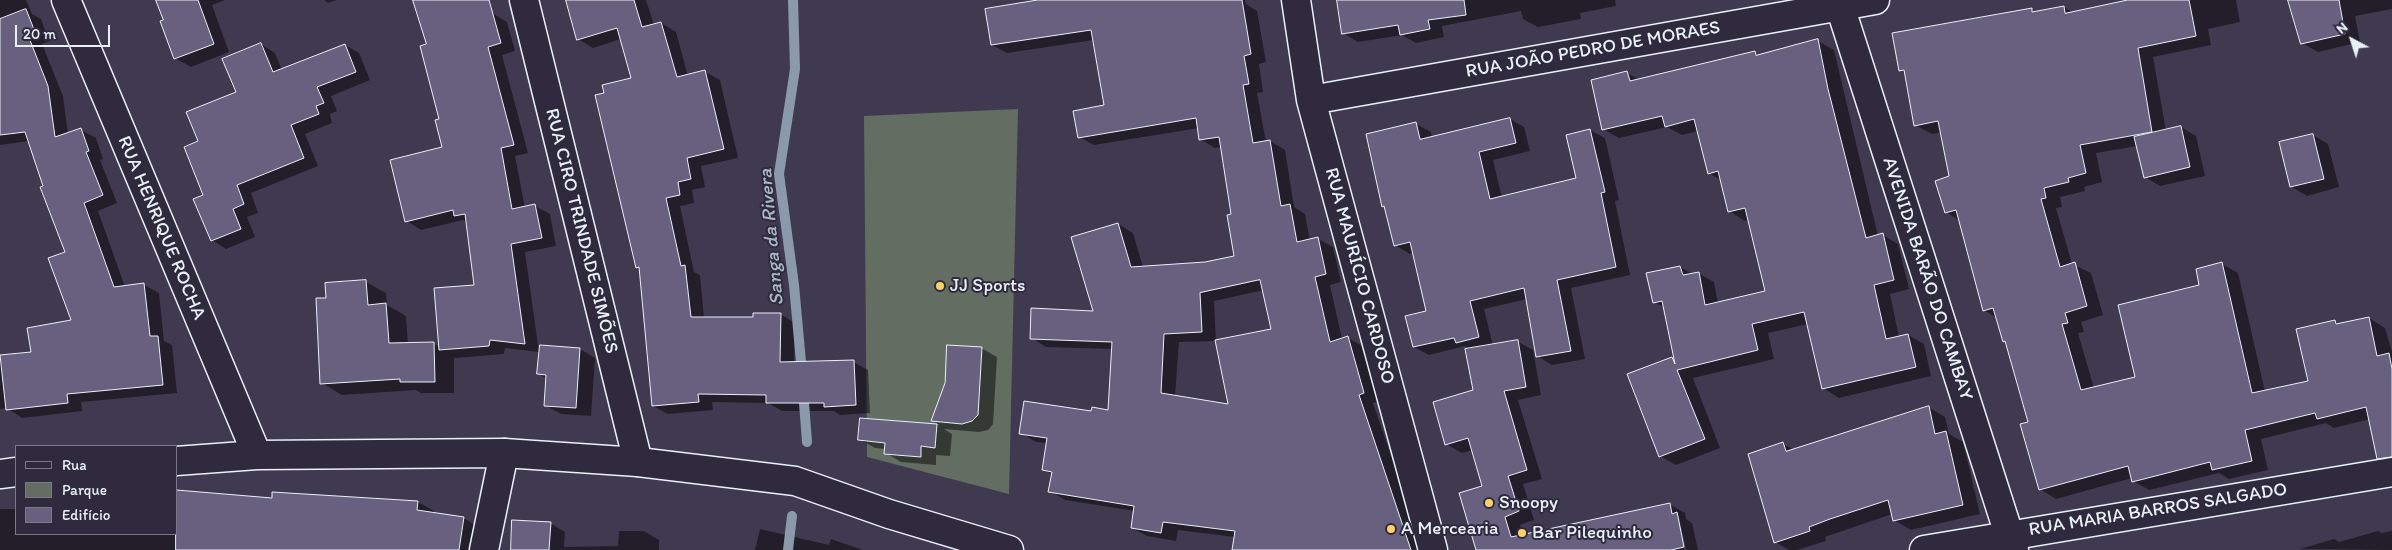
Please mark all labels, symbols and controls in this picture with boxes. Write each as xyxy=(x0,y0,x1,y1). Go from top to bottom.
scale bar xyxy=(18,15,112,47)
north arrow xyxy=(2327,15,2377,65)
street label: RUA JOÃO PEDRO DE MORAES xyxy=(1464,16,1722,84)
text: N xyxy=(2333,19,2351,38)
text: 20 m xyxy=(23,25,56,43)
street label: RUA CIRO TRINDADE SIMÕES xyxy=(539,106,623,356)
street label: RUA HENRIQUE ROCHA xyxy=(112,133,210,323)
street label: AVENIDA BARÃO DO CAMBAY xyxy=(1877,155,1977,403)
street label: RUA MAURÍCIO CARDOSO xyxy=(1319,165,1399,387)
water label: Sanga da Rivera xyxy=(754,168,790,306)
place label: JJ Sports xyxy=(950,275,1026,297)
marker: JJ Sports xyxy=(934,280,946,292)
legend xyxy=(15,445,178,535)
text: Rua xyxy=(62,456,87,474)
street label: RUA MARIA BARROS SALGADO xyxy=(2027,478,2289,542)
text: Parque xyxy=(62,481,107,499)
place label: Snoopy xyxy=(1499,492,1558,514)
marker: Snoopy xyxy=(1483,497,1495,509)
text: Edifício xyxy=(62,506,110,524)
place label: A Mercearia xyxy=(1401,518,1498,540)
place label: Bar Pilequinho xyxy=(1532,522,1652,544)
marker: A Mercearia xyxy=(1385,523,1397,535)
marker: Bar Pilequinho xyxy=(1516,527,1528,539)

